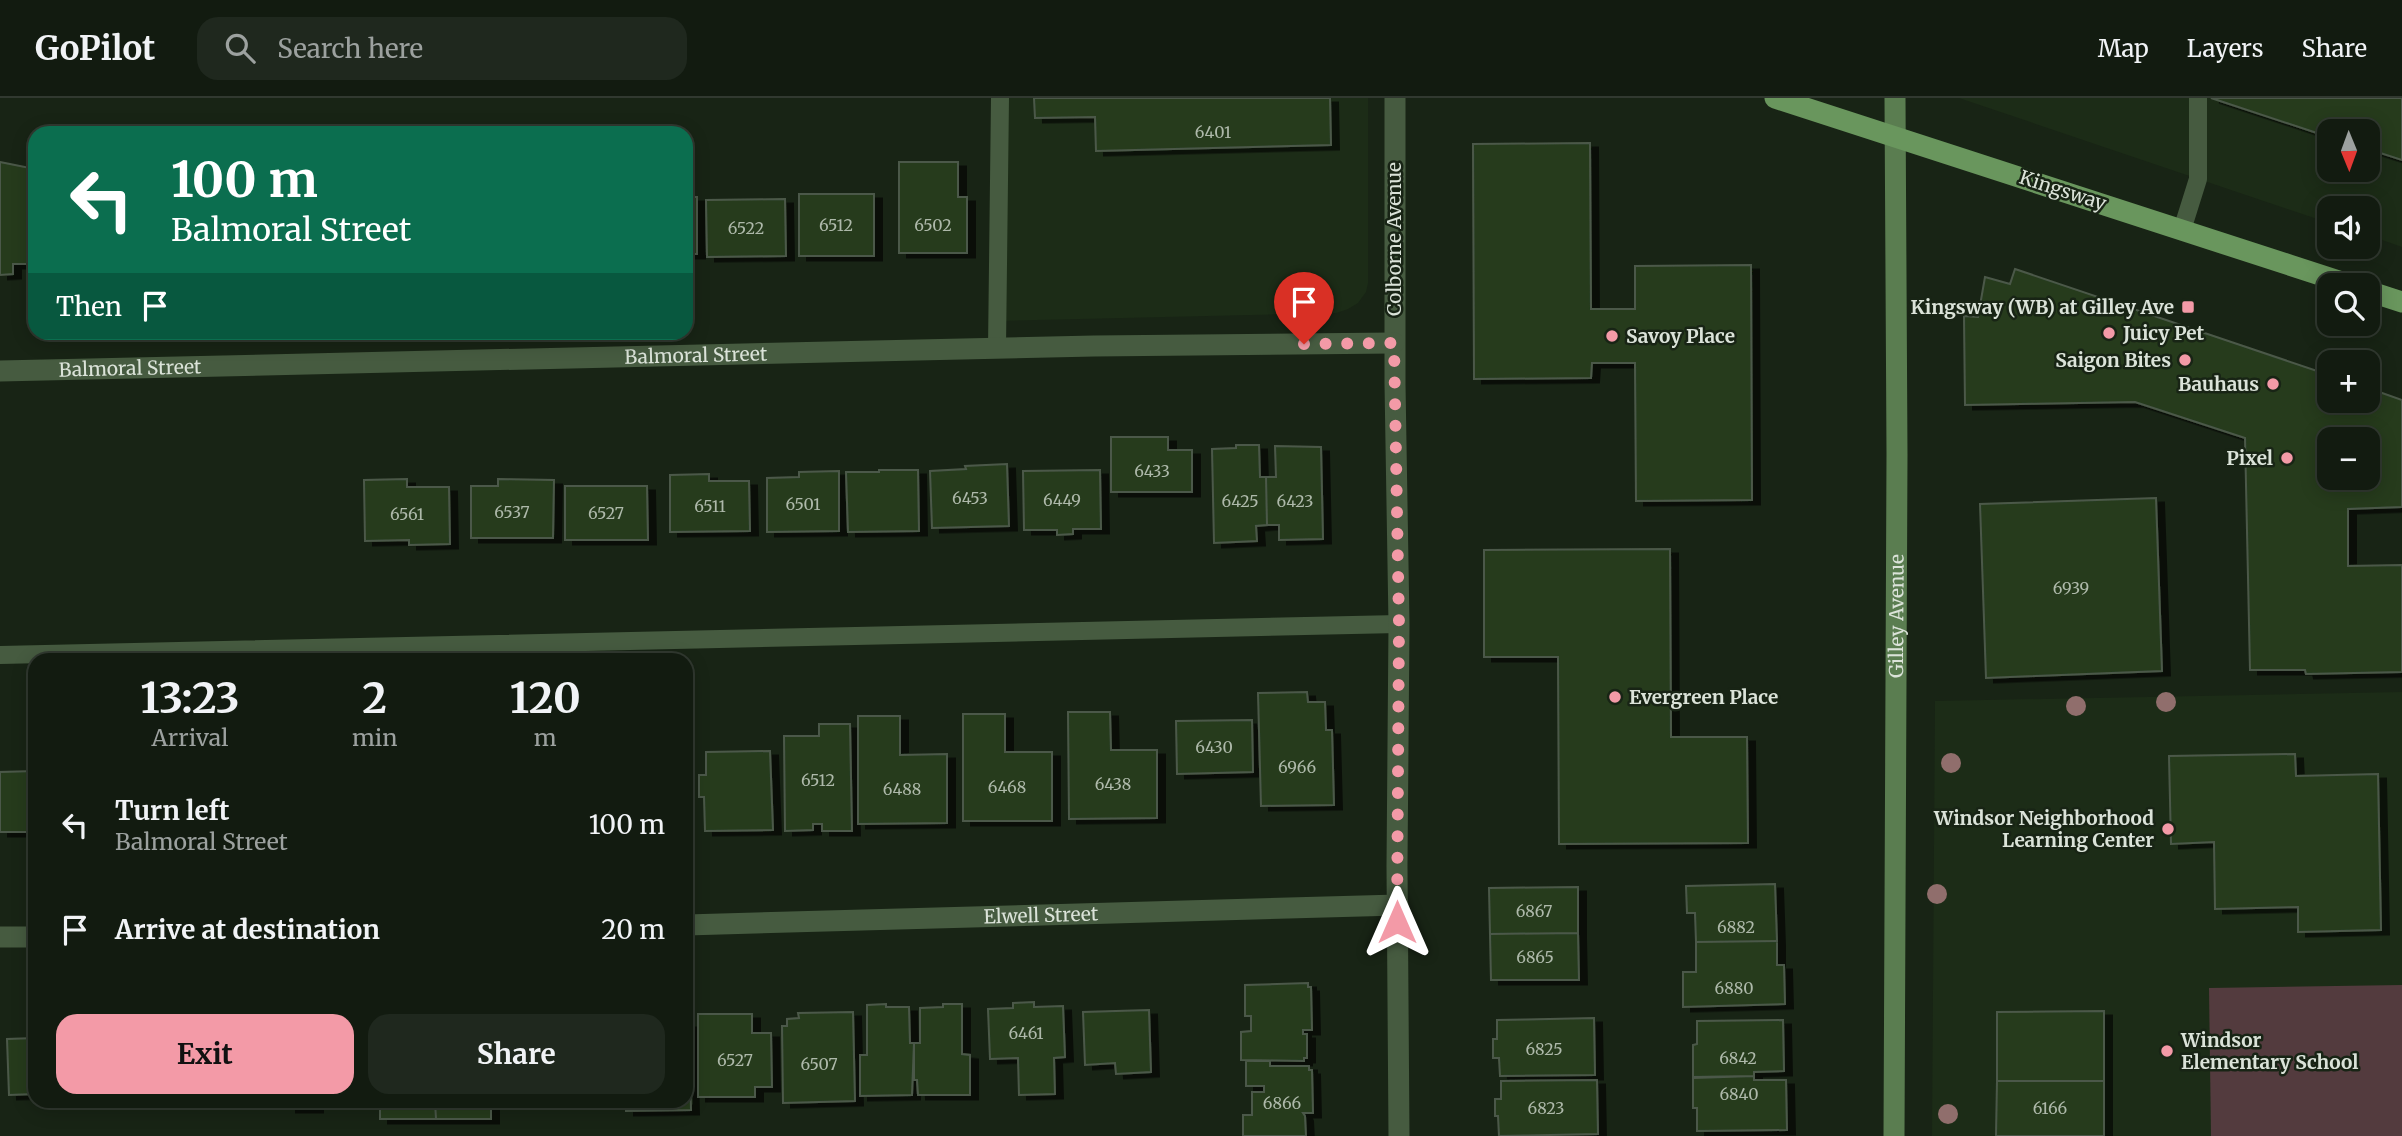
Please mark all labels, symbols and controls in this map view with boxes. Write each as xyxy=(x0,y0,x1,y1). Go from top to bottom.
search box xyxy=(197,17,687,80)
text: GoPilot xyxy=(35,28,155,69)
icon: search xyxy=(221,29,259,67)
text: Search here xyxy=(277,32,423,65)
text: Map xyxy=(2098,33,2149,64)
text: Layers xyxy=(2187,33,2263,64)
text: Share xyxy=(2301,33,2367,64)
north arrow xyxy=(2317,119,2380,182)
map controls xyxy=(2317,119,2380,490)
house number: 6401 xyxy=(1195,122,1231,142)
text: 100 m xyxy=(171,149,318,210)
icon: left xyxy=(56,154,147,245)
street label: Colborne Avenue xyxy=(1382,162,1406,316)
street label: Kingsway xyxy=(2017,165,2109,215)
button: sound xyxy=(2317,196,2380,259)
text: Balmoral Street xyxy=(171,210,411,250)
house number: 6512 xyxy=(819,215,853,235)
house number: 6502 xyxy=(914,215,952,235)
house number: 6522 xyxy=(728,218,764,238)
pin xyxy=(1274,272,1334,344)
button: search xyxy=(2317,273,2380,336)
icon: arrive xyxy=(1285,283,1323,321)
icon: arrive xyxy=(136,287,174,325)
text: Then xyxy=(56,290,122,323)
place label: Kingsway (WB) at Gilley Ave xyxy=(1911,295,2174,319)
marker: Kingsway (WB) at Gilley Ave xyxy=(2180,299,2196,315)
place label: Juicy Pet xyxy=(2122,321,2205,345)
place label: Savoy Place xyxy=(1626,324,1735,348)
marker: Juicy Pet xyxy=(2101,325,2117,341)
marker: Savoy Place xyxy=(1604,328,1620,344)
street label: Balmoral Street xyxy=(624,341,768,369)
place label: Saigon Bites xyxy=(2055,348,2171,372)
button: + xyxy=(2317,350,2380,413)
marker: Saigon Bites xyxy=(2177,352,2193,368)
street label: Balmoral Street xyxy=(58,354,202,382)
place label: Bauhaus xyxy=(2178,372,2259,396)
marker: Bauhaus xyxy=(2265,376,2281,392)
button: − xyxy=(2317,427,2380,490)
place label: Pixel xyxy=(2226,446,2273,470)
marker: Pixel xyxy=(2279,450,2295,466)
house number: 6433 xyxy=(1134,461,1170,481)
house number: 6453 xyxy=(952,488,988,508)
house number: 6449 xyxy=(1043,490,1081,510)
house number: 6425 xyxy=(1222,491,1258,511)
house number: 6423 xyxy=(1277,491,1313,511)
house number: 6501 xyxy=(785,494,821,514)
house number: 6511 xyxy=(694,496,726,516)
house number: 6537 xyxy=(494,502,530,522)
house number: 6527 xyxy=(588,503,624,523)
house number: 6561 xyxy=(390,504,424,524)
street label: Gilley Avenue xyxy=(1884,554,1909,678)
house number: 6939 xyxy=(2053,578,2089,598)
text: 13:23 xyxy=(140,672,240,724)
text: 2 xyxy=(362,672,387,724)
text: 120 xyxy=(510,672,581,724)
place label: Evergreen Place xyxy=(1629,685,1778,709)
marker: Evergreen Place xyxy=(1607,689,1623,705)
text: Arrival xyxy=(152,723,228,752)
text: min xyxy=(352,723,397,752)
text: m xyxy=(534,723,557,752)
house number: 6430 xyxy=(1195,737,1233,757)
house number: 6966 xyxy=(1278,757,1316,777)
house number: 6512 xyxy=(801,770,835,790)
house number: 6438 xyxy=(1095,774,1131,794)
house number: 6468 xyxy=(988,777,1026,797)
house number: 6488 xyxy=(883,779,921,799)
text: Turn left xyxy=(115,794,229,827)
icon: left xyxy=(56,806,94,844)
place label: Windsor Neighborhood Learning Center xyxy=(1933,806,2154,852)
text: 100 m xyxy=(589,808,665,841)
marker: Windsor Neighborhood Learning Center xyxy=(2160,821,2176,837)
text: Balmoral Street xyxy=(115,827,288,856)
position arrow xyxy=(1360,885,1434,959)
street label: Elwell Street xyxy=(983,901,1099,929)
house number: 6867 xyxy=(1516,901,1552,921)
icon: arrive xyxy=(56,911,94,949)
text: Arrive at destination xyxy=(115,913,380,946)
text: 20 m xyxy=(601,913,665,946)
house number: 6882 xyxy=(1717,917,1755,937)
house number: 6865 xyxy=(1516,947,1554,967)
house number: 6880 xyxy=(1715,978,1753,998)
button: Exit xyxy=(56,1014,354,1094)
button: Share xyxy=(368,1014,665,1094)
house number: 6461 xyxy=(1008,1023,1044,1043)
place label: Windsor Elementary School xyxy=(2180,1028,2358,1074)
house number: 6825 xyxy=(1525,1039,1563,1059)
marker: Windsor Elementary School xyxy=(2159,1043,2175,1059)
house number: 6842 xyxy=(1719,1048,1757,1068)
house number: 6527 xyxy=(717,1050,753,1070)
house number: 6507 xyxy=(800,1054,838,1074)
house number: 6840 xyxy=(1719,1084,1759,1104)
house number: 6866 xyxy=(1263,1093,1302,1113)
house number: 6823 xyxy=(1528,1098,1564,1118)
house number: 6166 xyxy=(2033,1098,2068,1118)

